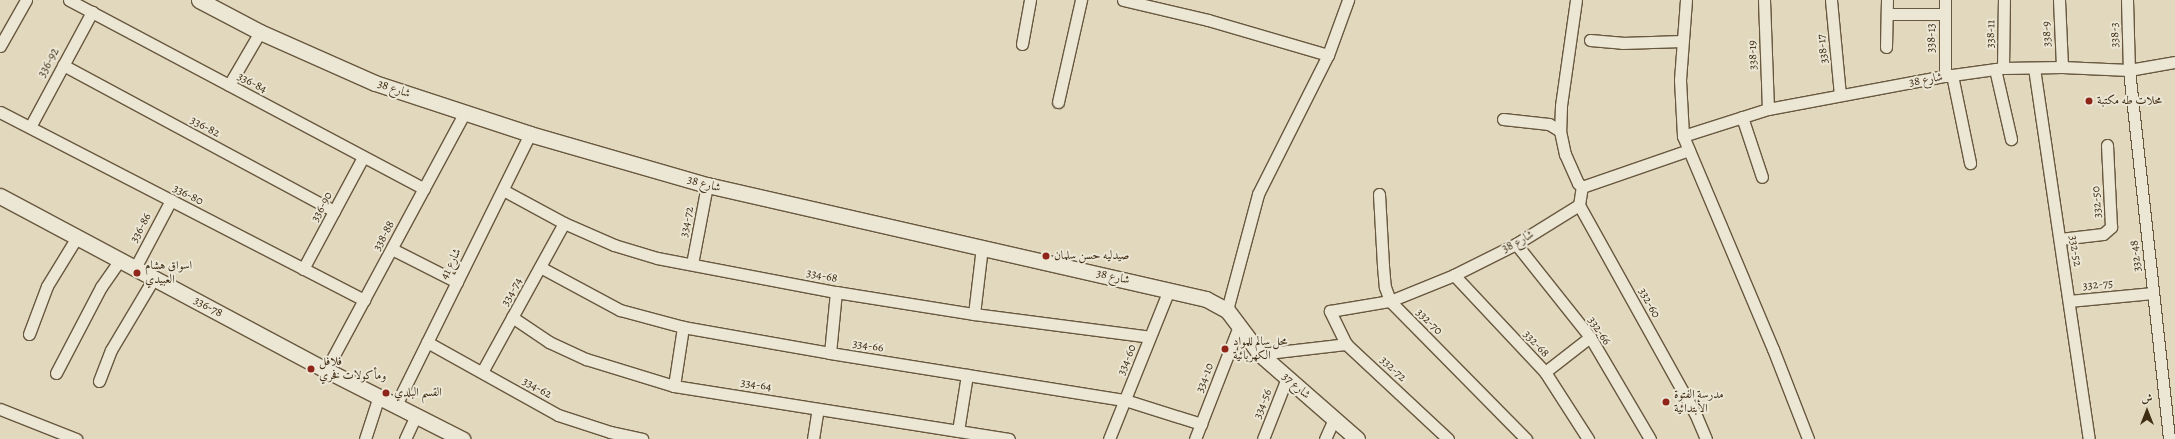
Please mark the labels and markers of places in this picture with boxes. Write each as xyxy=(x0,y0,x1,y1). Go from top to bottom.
place label: محلات طه مكتبة xyxy=(2097,94,2162,108)
marker: محلات طه مكتبة xyxy=(2084,96,2094,106)
place label: صيدليه حسن سلمان xyxy=(1054,249,1129,263)
marker: صيدليه حسن سلمان xyxy=(1041,251,1051,261)
place label: اسواق هشام العبيدي xyxy=(145,259,192,287)
marker: اسواق هشام العبيدي xyxy=(132,268,142,278)
place label: محل سالم للمواد الكهربائية xyxy=(1233,335,1287,363)
marker: محل سالم للمواد الكهربائية xyxy=(1220,344,1230,354)
place label: فلافل ومأكولات فخري xyxy=(319,355,386,383)
marker: فلافل ومأكولات فخري xyxy=(306,364,316,374)
place label: القسم البلدي xyxy=(394,386,442,400)
marker: القسم البلدي xyxy=(381,388,391,398)
place label: مدرسة الفتوة الأبتدائية xyxy=(1674,388,1724,416)
marker: مدرسة الفتوة الأبتدائية xyxy=(1661,397,1671,407)

